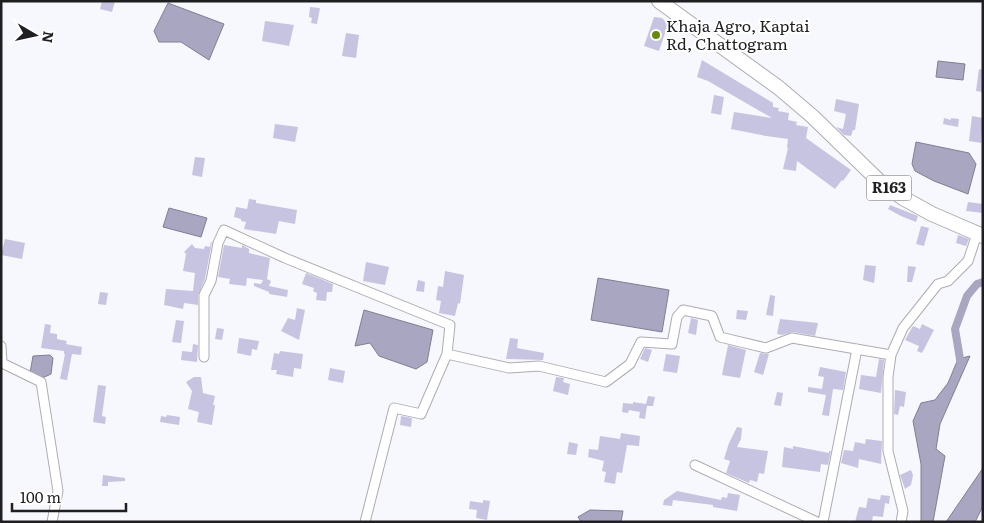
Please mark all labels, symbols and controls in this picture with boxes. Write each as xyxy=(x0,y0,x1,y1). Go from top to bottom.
north arrow xyxy=(10,10,60,60)
place label: Khaja Agro, Kaptai Rd, Chattogram xyxy=(666,13,810,55)
marker: Khaja Agro, Kaptai Rd, Chattogram xyxy=(650,29,662,41)
text: N xyxy=(38,30,60,45)
road number: R163 xyxy=(866,176,912,200)
scale bar xyxy=(12,480,126,512)
text: 100 m xyxy=(20,485,61,508)

